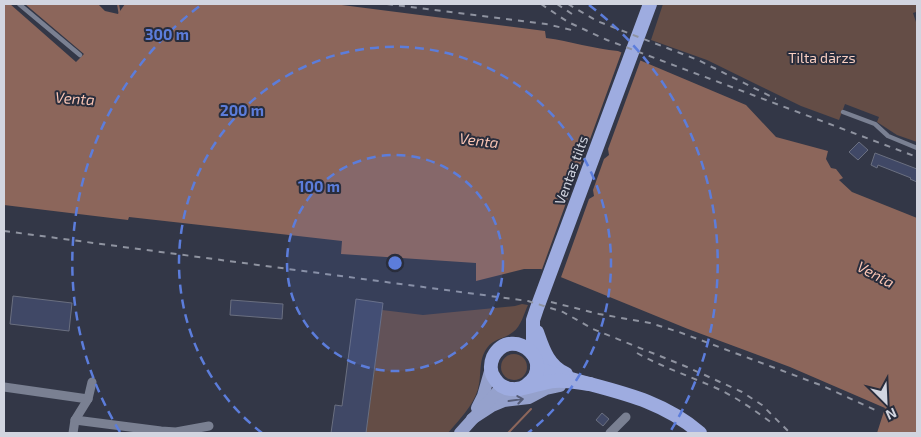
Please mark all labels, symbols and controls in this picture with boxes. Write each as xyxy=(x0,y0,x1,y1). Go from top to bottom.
text: 300 m xyxy=(145,25,189,43)
park label: Tilta dārzs xyxy=(788,49,856,66)
water label: Venta xyxy=(55,88,95,108)
text: 200 m xyxy=(220,101,264,119)
water label: Venta xyxy=(458,129,500,151)
street label: Ventas tilts xyxy=(551,133,591,207)
text: 100 m xyxy=(298,177,340,195)
centre of rings xyxy=(386,254,404,272)
water label: Venta xyxy=(854,257,898,291)
north arrow xyxy=(861,377,911,427)
one-way arrow xyxy=(508,395,524,405)
text: N xyxy=(883,405,900,424)

